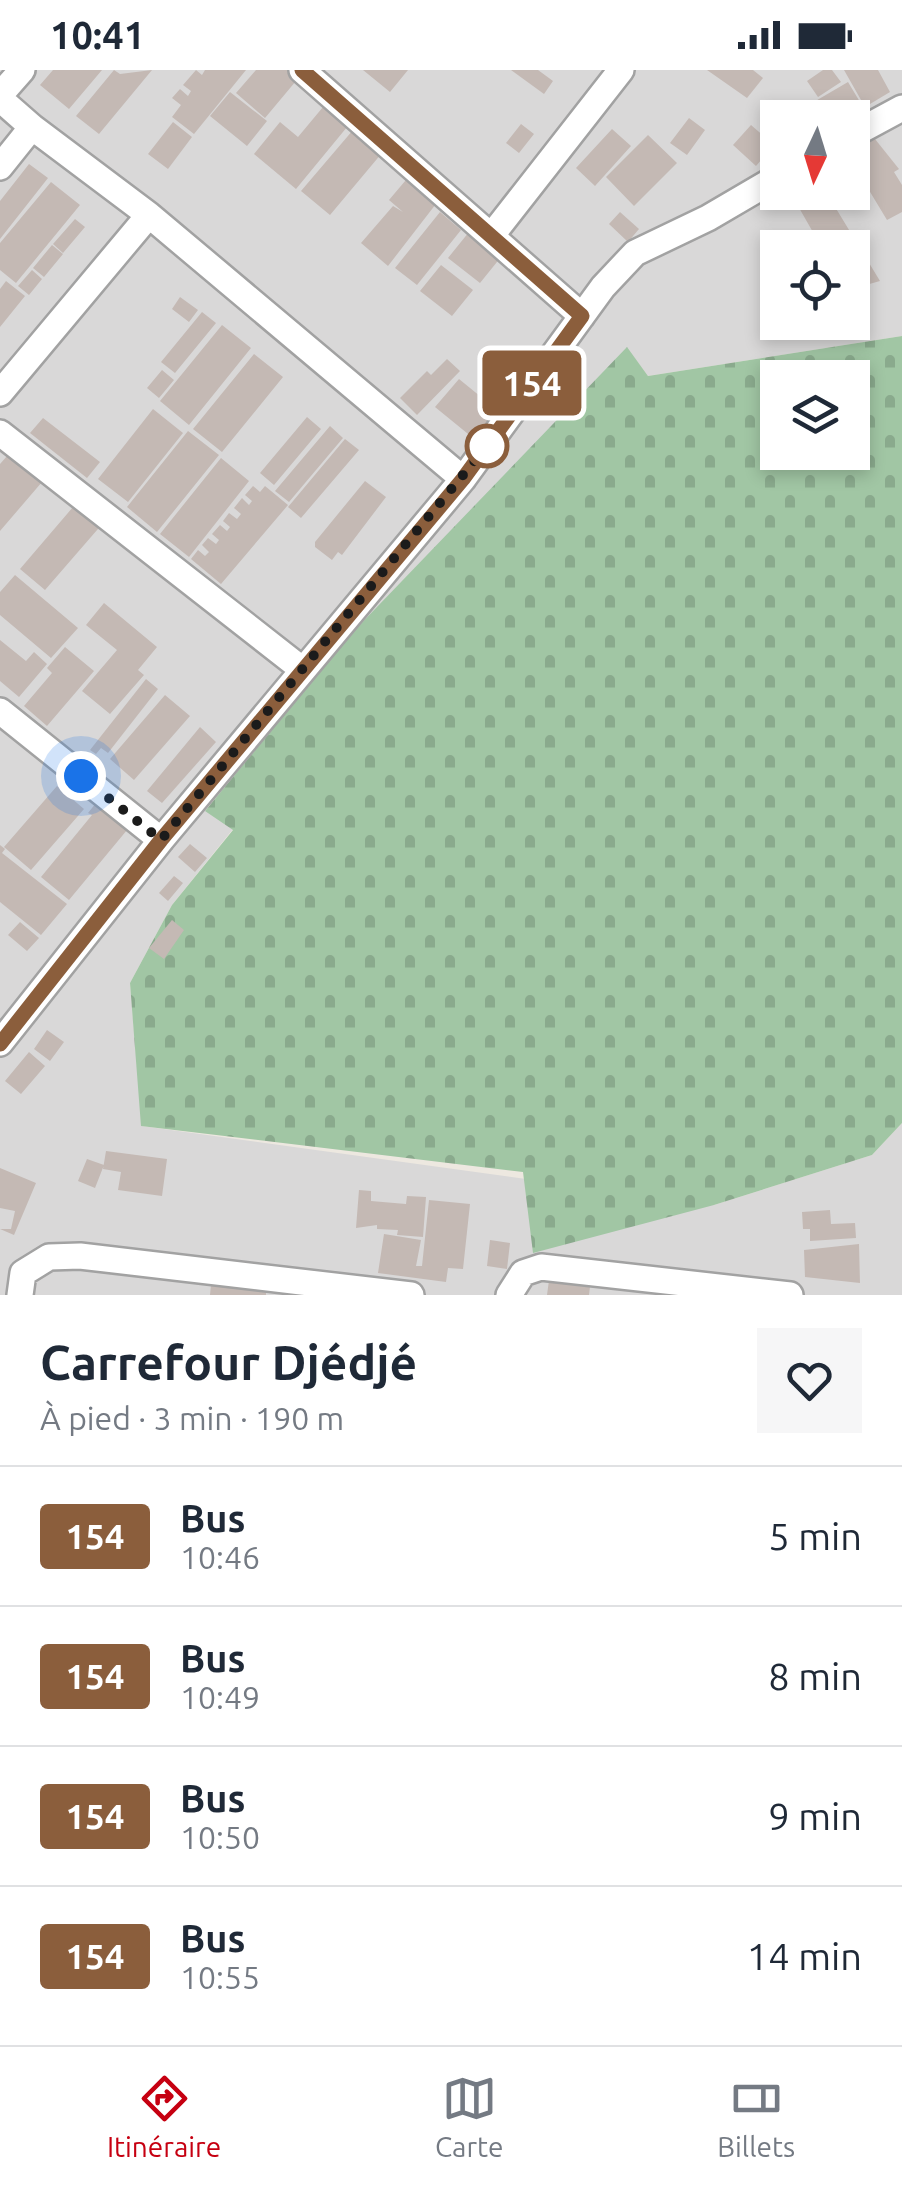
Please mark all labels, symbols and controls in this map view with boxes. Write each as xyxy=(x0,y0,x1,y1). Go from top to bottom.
text: 10:41 xyxy=(50,14,145,56)
north arrow xyxy=(760,100,870,210)
map controls xyxy=(760,100,870,470)
button: locate xyxy=(760,230,870,340)
line badge: 154 xyxy=(474,350,590,416)
button: layers xyxy=(760,360,870,470)
text: 154 xyxy=(502,363,562,403)
unlabelled marker xyxy=(466,425,508,467)
your location xyxy=(56,751,106,801)
button: heart xyxy=(757,1328,862,1433)
text: Carrefour Djédjé xyxy=(40,1335,417,1389)
text: À pied · 3 min · 190 m xyxy=(40,1400,344,1436)
text: Bus xyxy=(180,1497,245,1539)
text: 5 min xyxy=(768,1515,862,1557)
text: 154 xyxy=(65,1516,125,1556)
text: 10:46 xyxy=(180,1539,260,1575)
text: Bus xyxy=(180,1637,245,1679)
text: 8 min xyxy=(768,1655,862,1697)
text: 154 xyxy=(65,1656,125,1696)
text: 10:49 xyxy=(180,1679,260,1715)
text: Bus xyxy=(180,1777,245,1819)
text: 9 min xyxy=(768,1795,862,1837)
text: 154 xyxy=(65,1796,125,1836)
text: 10:50 xyxy=(180,1819,260,1855)
text: Bus xyxy=(180,1917,245,1959)
text: 14 min xyxy=(747,1935,862,1977)
text: 154 xyxy=(65,1936,125,1976)
text: 10:55 xyxy=(180,1959,260,1995)
tab: Itinéraire xyxy=(107,2071,221,2162)
tab: Carte xyxy=(435,2071,503,2162)
tab: Billets xyxy=(717,2071,795,2162)

